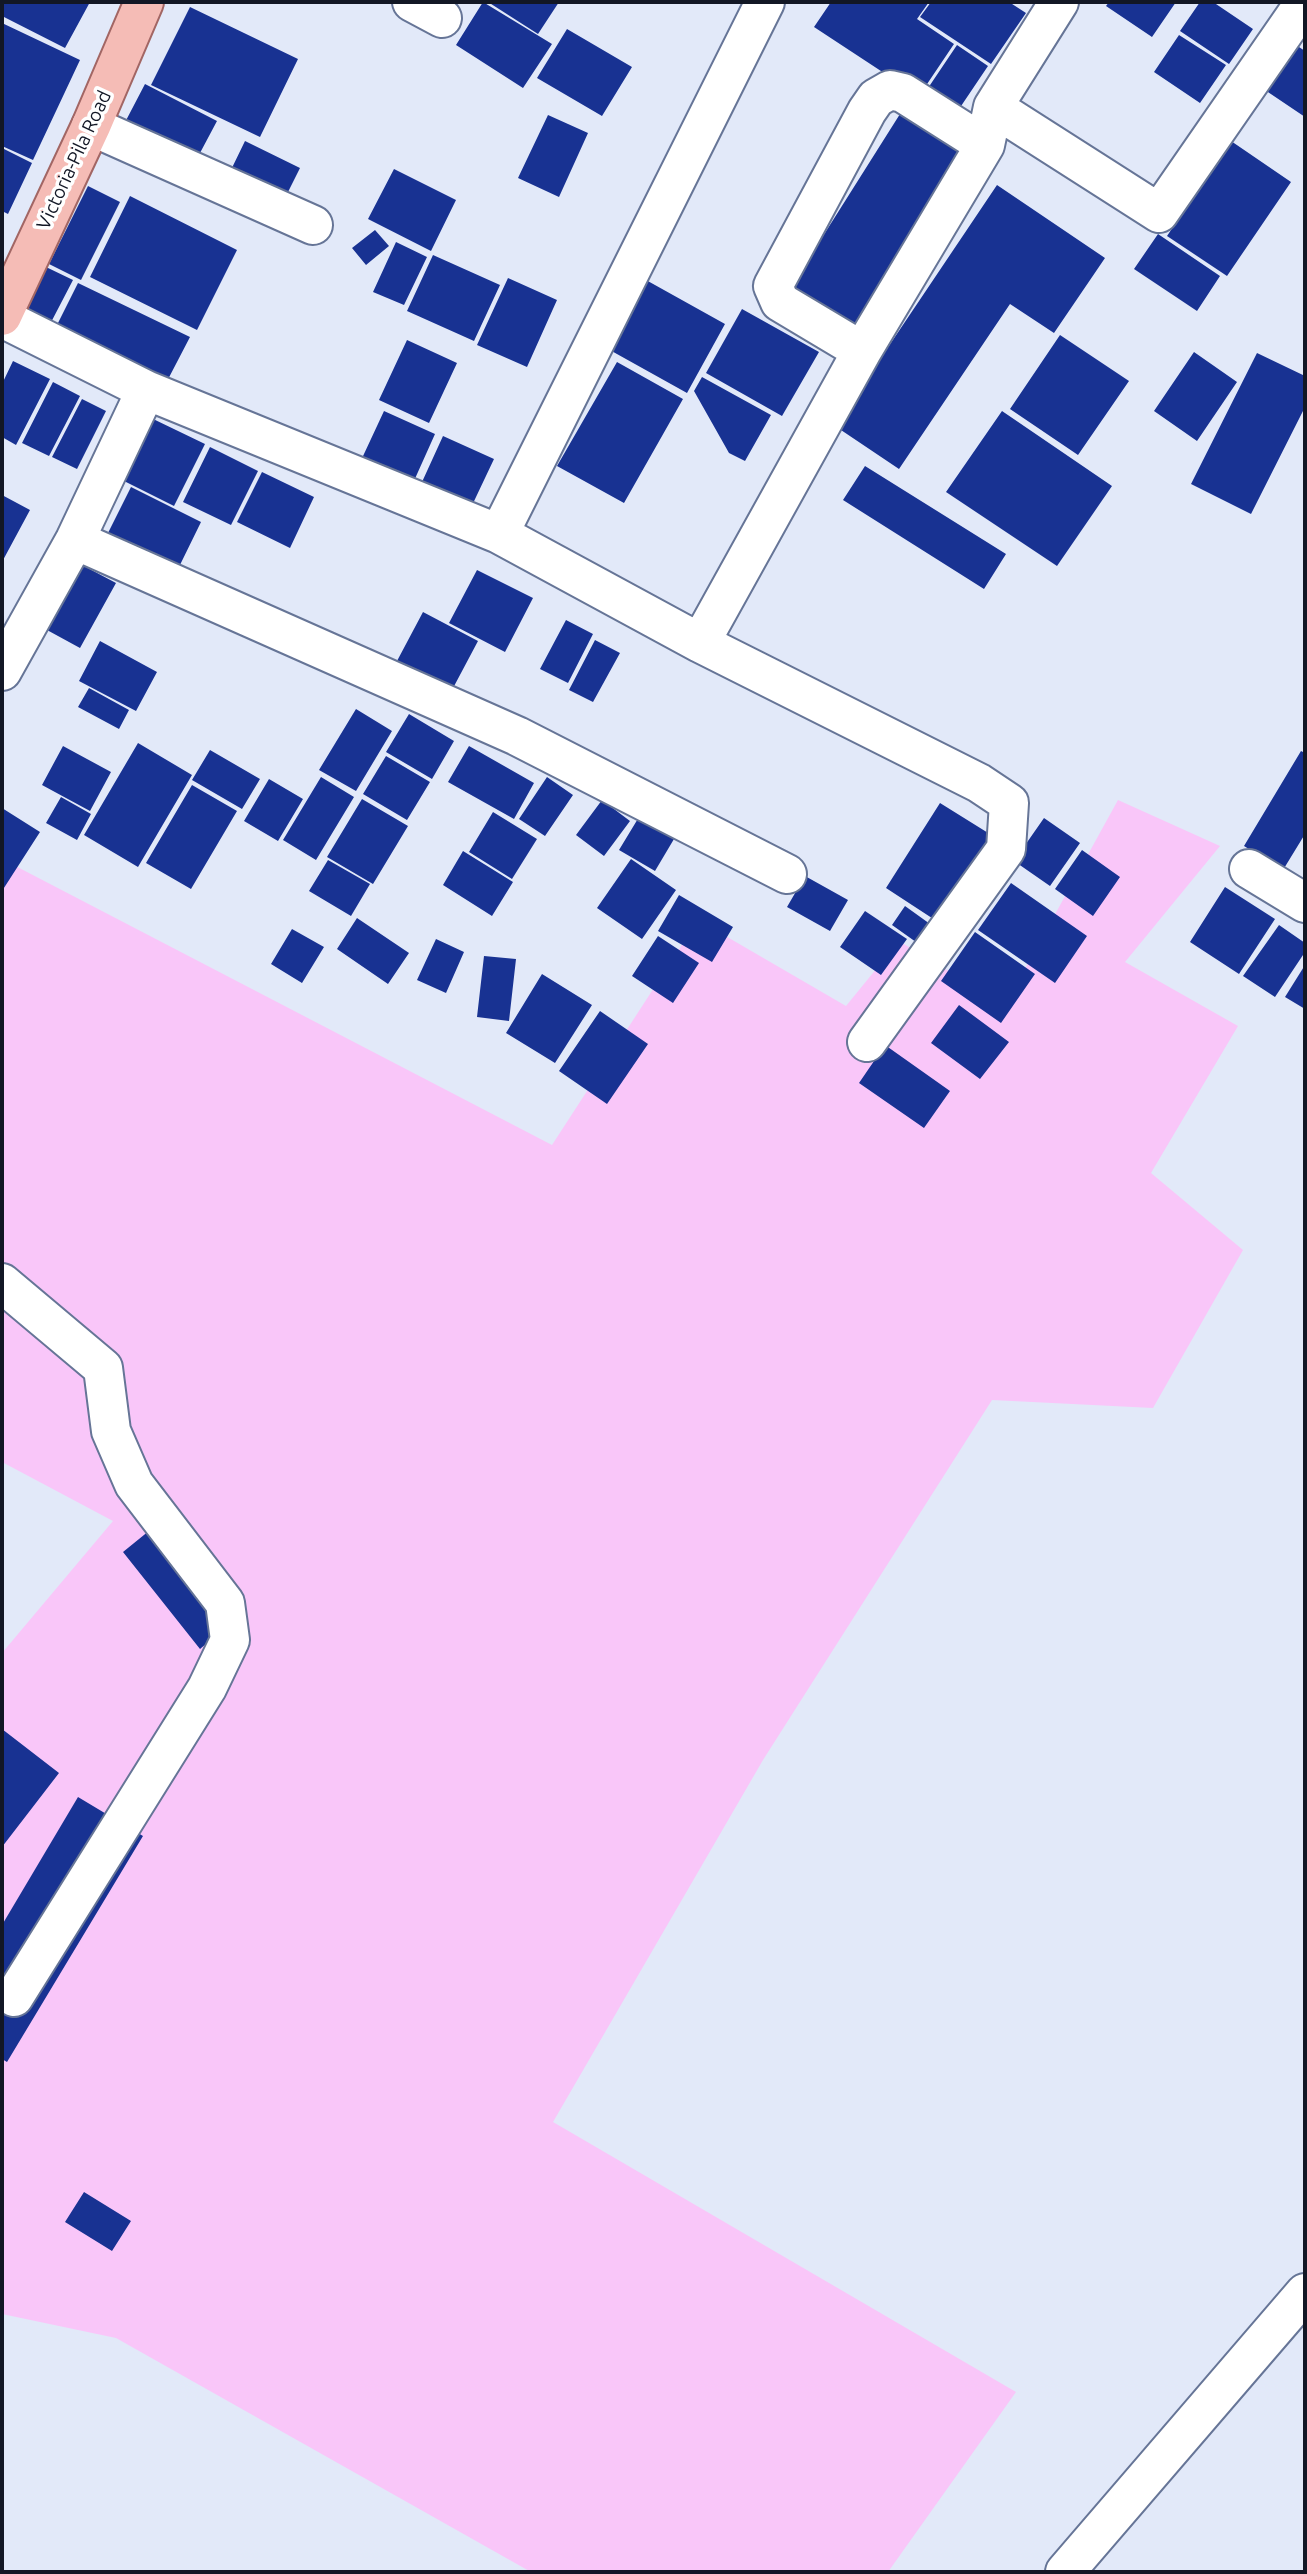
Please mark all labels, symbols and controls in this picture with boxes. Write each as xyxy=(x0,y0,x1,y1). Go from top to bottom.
street label: Victoria-Pila Road xyxy=(32,87,116,233)

